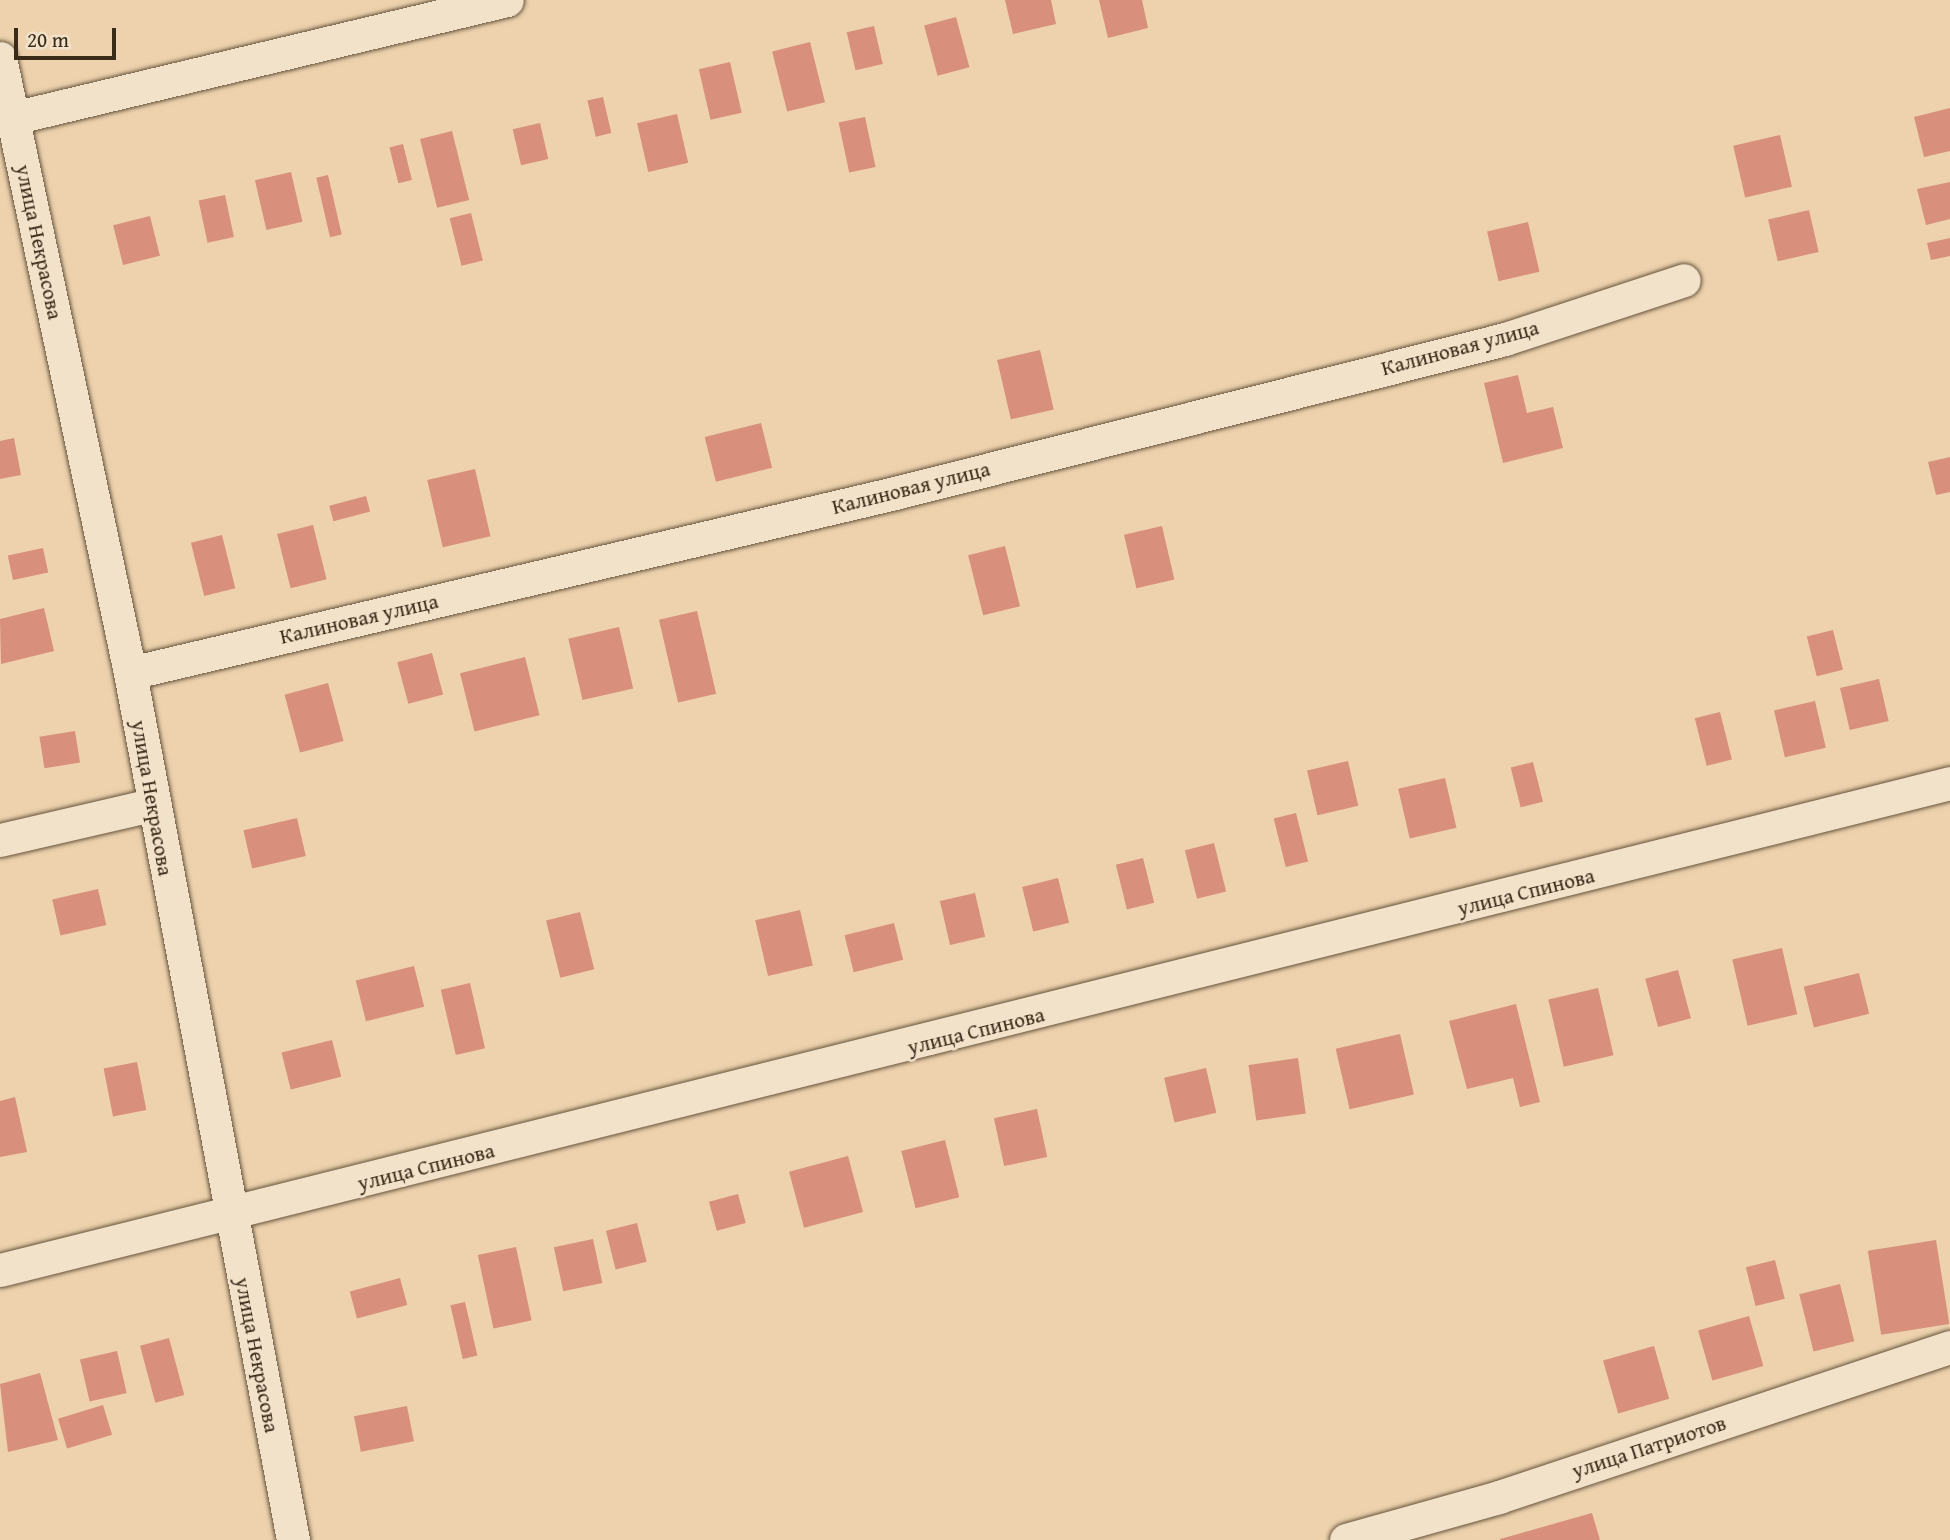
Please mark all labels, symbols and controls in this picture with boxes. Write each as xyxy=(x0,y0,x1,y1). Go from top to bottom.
scale bar xyxy=(18,14,119,58)
text: 20 m xyxy=(27,24,69,55)
street label: улица Некрасова xyxy=(10,162,68,322)
street label: Калиновая улица xyxy=(1378,315,1542,381)
street label: Калиновая улица xyxy=(829,456,993,520)
street label: Калиновая улица xyxy=(277,588,441,650)
street label: улица Некрасова xyxy=(126,718,178,878)
street label: улица Спинова xyxy=(1455,863,1597,921)
street label: улица Спинова xyxy=(905,1002,1047,1060)
street label: улица Спинова xyxy=(355,1138,497,1196)
street label: улица Некрасова xyxy=(230,1275,284,1435)
street label: улица Патриотов xyxy=(1569,1410,1729,1484)

